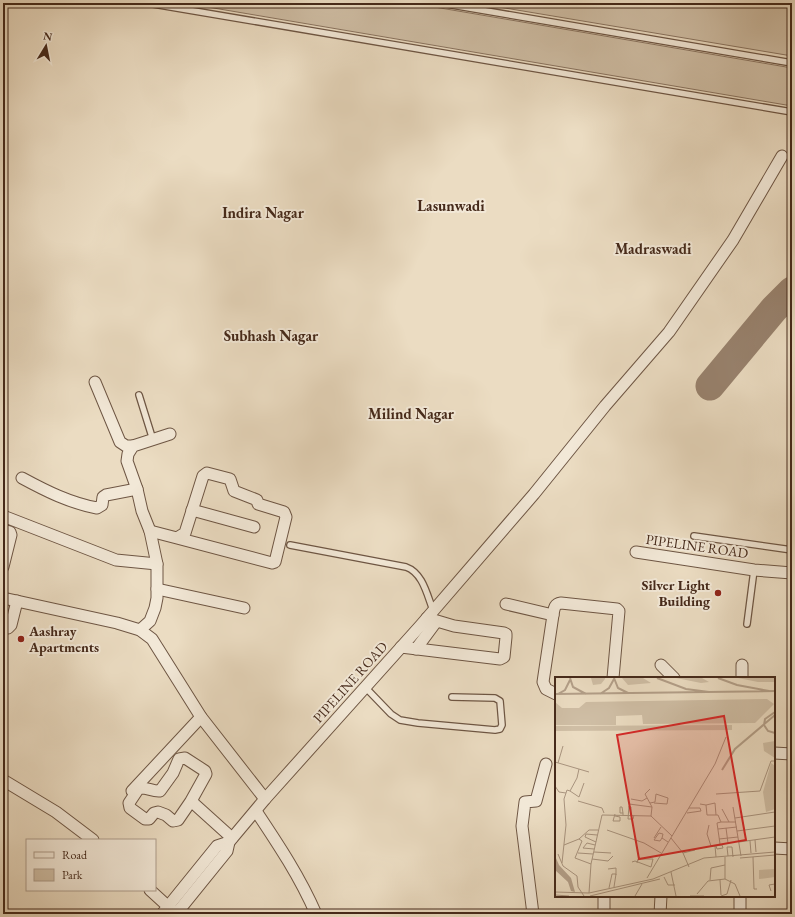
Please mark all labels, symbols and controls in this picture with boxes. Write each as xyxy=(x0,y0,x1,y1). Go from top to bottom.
north arrow xyxy=(26,26,66,66)
text: N xyxy=(42,28,53,44)
district label: Lasunwadi xyxy=(417,196,485,215)
district label: Indira Nagar xyxy=(222,203,305,222)
district label: Madraswadi xyxy=(615,239,692,258)
district label: Subhash Nagar xyxy=(224,326,319,345)
district label: Milind Nagar xyxy=(368,404,455,423)
street label: PIPELINE ROAD xyxy=(645,530,750,562)
place label: Silver Light Building xyxy=(642,576,711,610)
marker: Silver Light Building xyxy=(713,588,723,598)
place label: Aashray Apartments xyxy=(28,622,99,656)
marker: Aashray Apartments xyxy=(16,634,26,644)
street label: PIPELINE ROAD xyxy=(309,637,392,726)
inset map xyxy=(555,677,775,897)
legend xyxy=(26,839,156,891)
text: Road xyxy=(62,847,88,863)
text: Park xyxy=(62,867,83,883)

